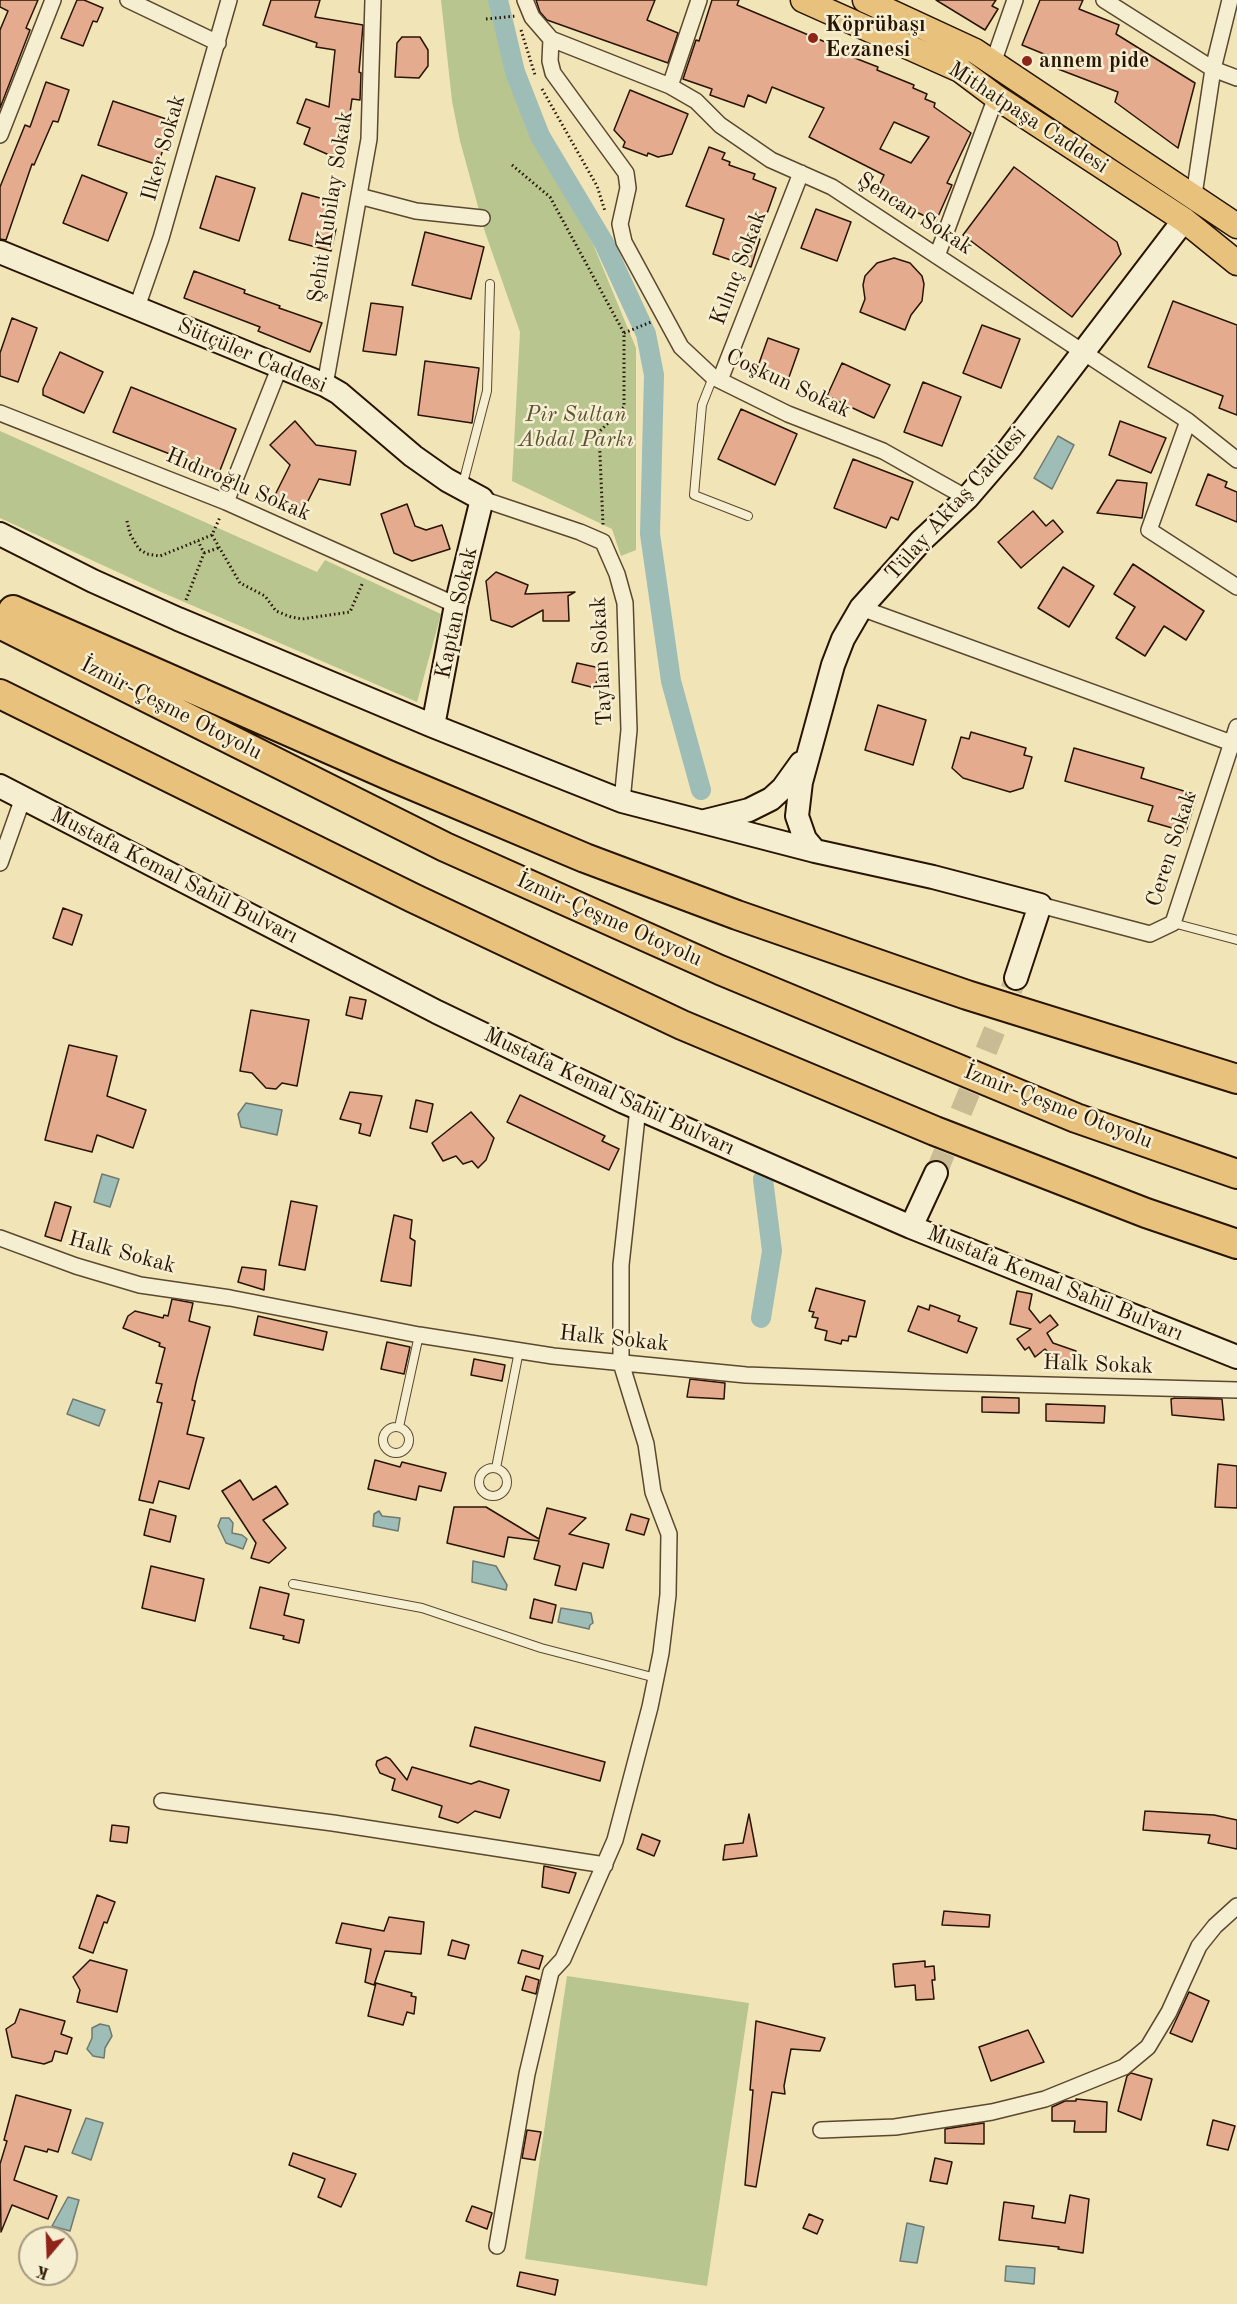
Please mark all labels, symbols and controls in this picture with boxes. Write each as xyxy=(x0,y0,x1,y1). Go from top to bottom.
place label: Köprübaşı Eczanesi xyxy=(825,12,925,63)
marker: Köprübaşı Eczanesi xyxy=(806,31,820,45)
place label: annem pide xyxy=(1039,48,1149,74)
marker: annem pide xyxy=(1020,54,1034,68)
street label: Mithatpaşa Caddesi xyxy=(943,56,1113,180)
street label: Ilker Sokak xyxy=(136,92,192,204)
street label: Şehit Kubilay Sokak xyxy=(303,109,359,305)
street label: Şencan Sokak xyxy=(852,167,978,261)
street label: Kılınç Sokak xyxy=(705,207,773,329)
street label: Sütçüler Caddesi xyxy=(173,313,331,399)
street label: Coşkun Sokak xyxy=(721,344,855,424)
park label: Pir Sultan Abdal Parkı xyxy=(518,402,634,454)
street label: Tülay Aktaş Caddesi xyxy=(880,421,1032,587)
street label: Hıdıroğlu Sokak xyxy=(162,443,314,527)
street label: Kaptan Sokak xyxy=(430,545,484,681)
street label: Taylan Sokak xyxy=(585,595,619,727)
street label: İzmir-Çeşme Otoyolu xyxy=(76,652,266,766)
street label: Ceren Sokak xyxy=(1141,788,1203,910)
street label: Mustafa Kemal Sahil Bulvarı xyxy=(46,802,302,950)
street label: İzmir-Çeşme Otoyolu xyxy=(512,867,706,973)
street label: Mustafa Kemal Sahil Bulvarı xyxy=(479,1022,739,1162)
street label: İzmir-Çeşme Otoyolu xyxy=(960,1059,1156,1155)
street label: Mustafa Kemal Sahil Bulvarı xyxy=(923,1220,1187,1348)
street label: Halk Sokak xyxy=(65,1226,179,1280)
street label: Halk Sokak xyxy=(558,1320,670,1358)
street label: Halk Sokak xyxy=(1043,1350,1153,1380)
north arrow xyxy=(18,2226,78,2286)
text: K xyxy=(34,2262,51,2281)

